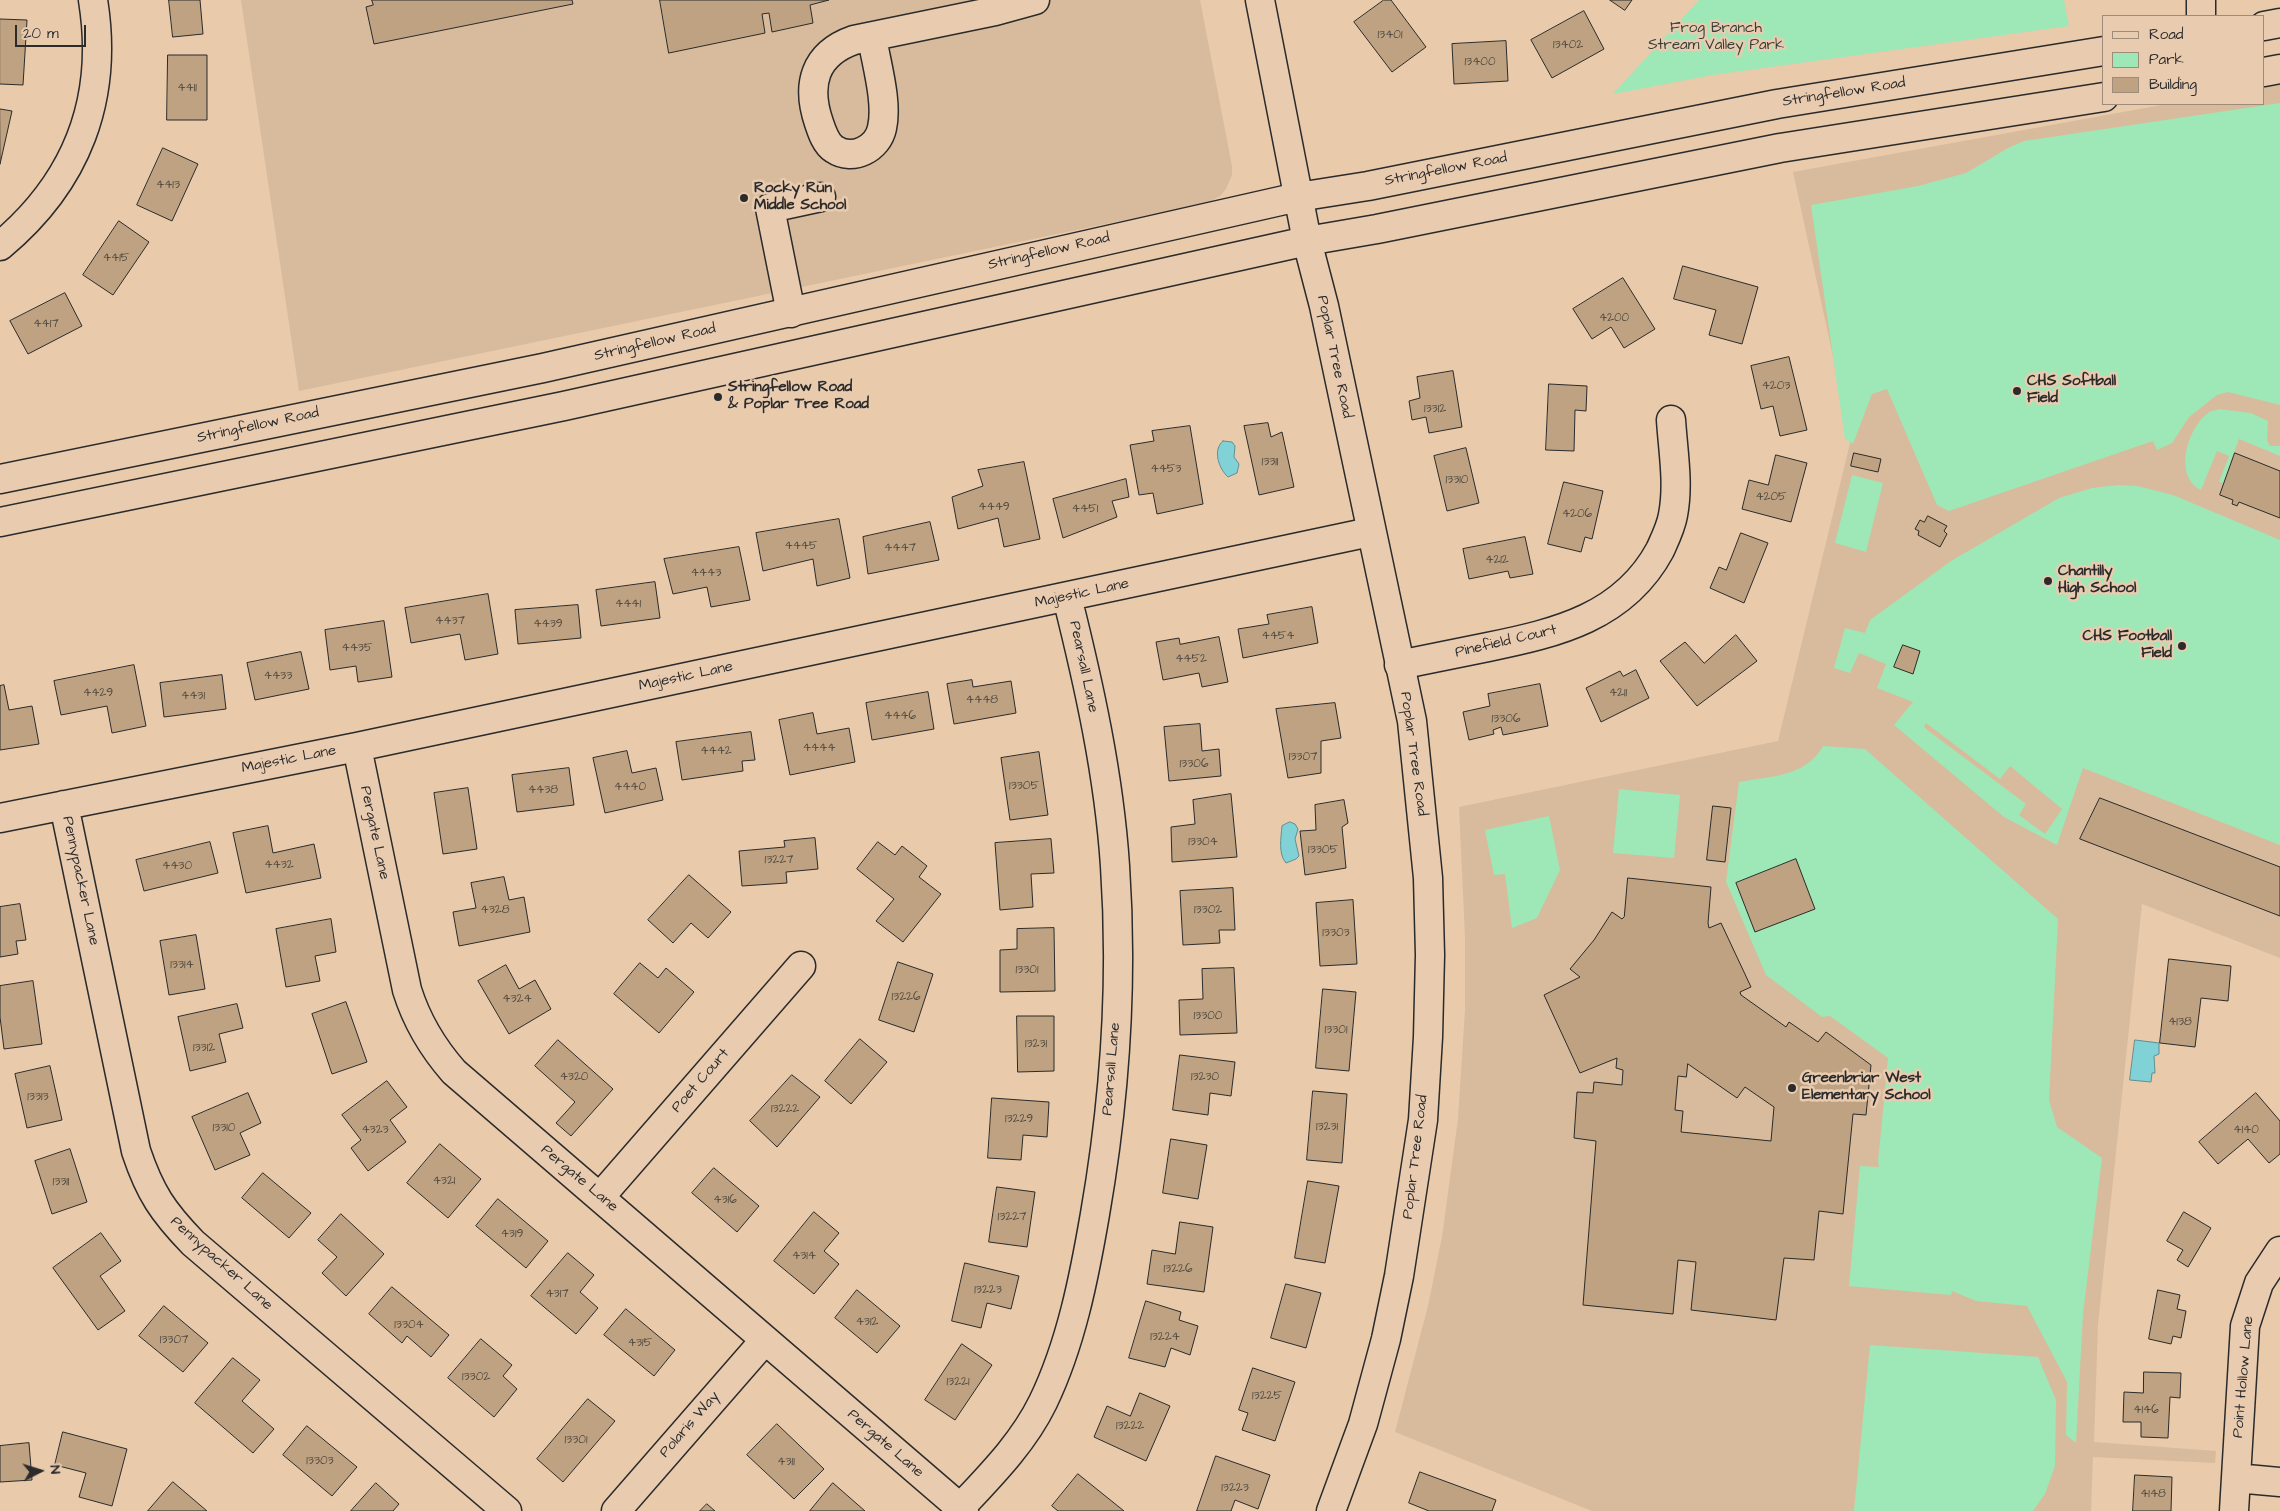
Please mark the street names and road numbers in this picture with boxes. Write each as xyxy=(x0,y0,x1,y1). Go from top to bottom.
street label: Stringfellow Road xyxy=(1781,74,1907,112)
street label: Stringfellow Road xyxy=(1383,149,1509,191)
street label: Stringfellow Road xyxy=(986,229,1112,275)
street label: Poplar Tree Road xyxy=(1312,294,1356,420)
street label: Stringfellow Road xyxy=(592,320,718,366)
street label: Stringfellow Road xyxy=(195,404,321,448)
street label: Majestic Lane xyxy=(1033,575,1131,613)
street label: Pearsall Lane xyxy=(1065,620,1101,714)
street label: Pinefield Court xyxy=(1453,622,1559,662)
street label: Majestic Lane xyxy=(637,658,735,696)
street label: Poplar Tree Road xyxy=(1395,691,1431,817)
street label: Majestic Lane xyxy=(240,742,338,778)
street label: Pergate Lane xyxy=(355,785,393,881)
street label: Pennypacker Lane xyxy=(58,815,102,947)
street label: Pearsall Lane xyxy=(1099,1022,1125,1116)
street label: Poet Court xyxy=(668,1045,734,1117)
street label: Poplar Tree Road xyxy=(1399,1094,1433,1220)
street label: Pergate Lane xyxy=(537,1142,621,1216)
street label: Pennypacker Lane xyxy=(166,1213,276,1315)
street label: Point Hollow Lane xyxy=(2230,1315,2258,1439)
street label: Polaris Way xyxy=(656,1388,724,1462)
street label: Pergate Lane xyxy=(843,1406,927,1482)

